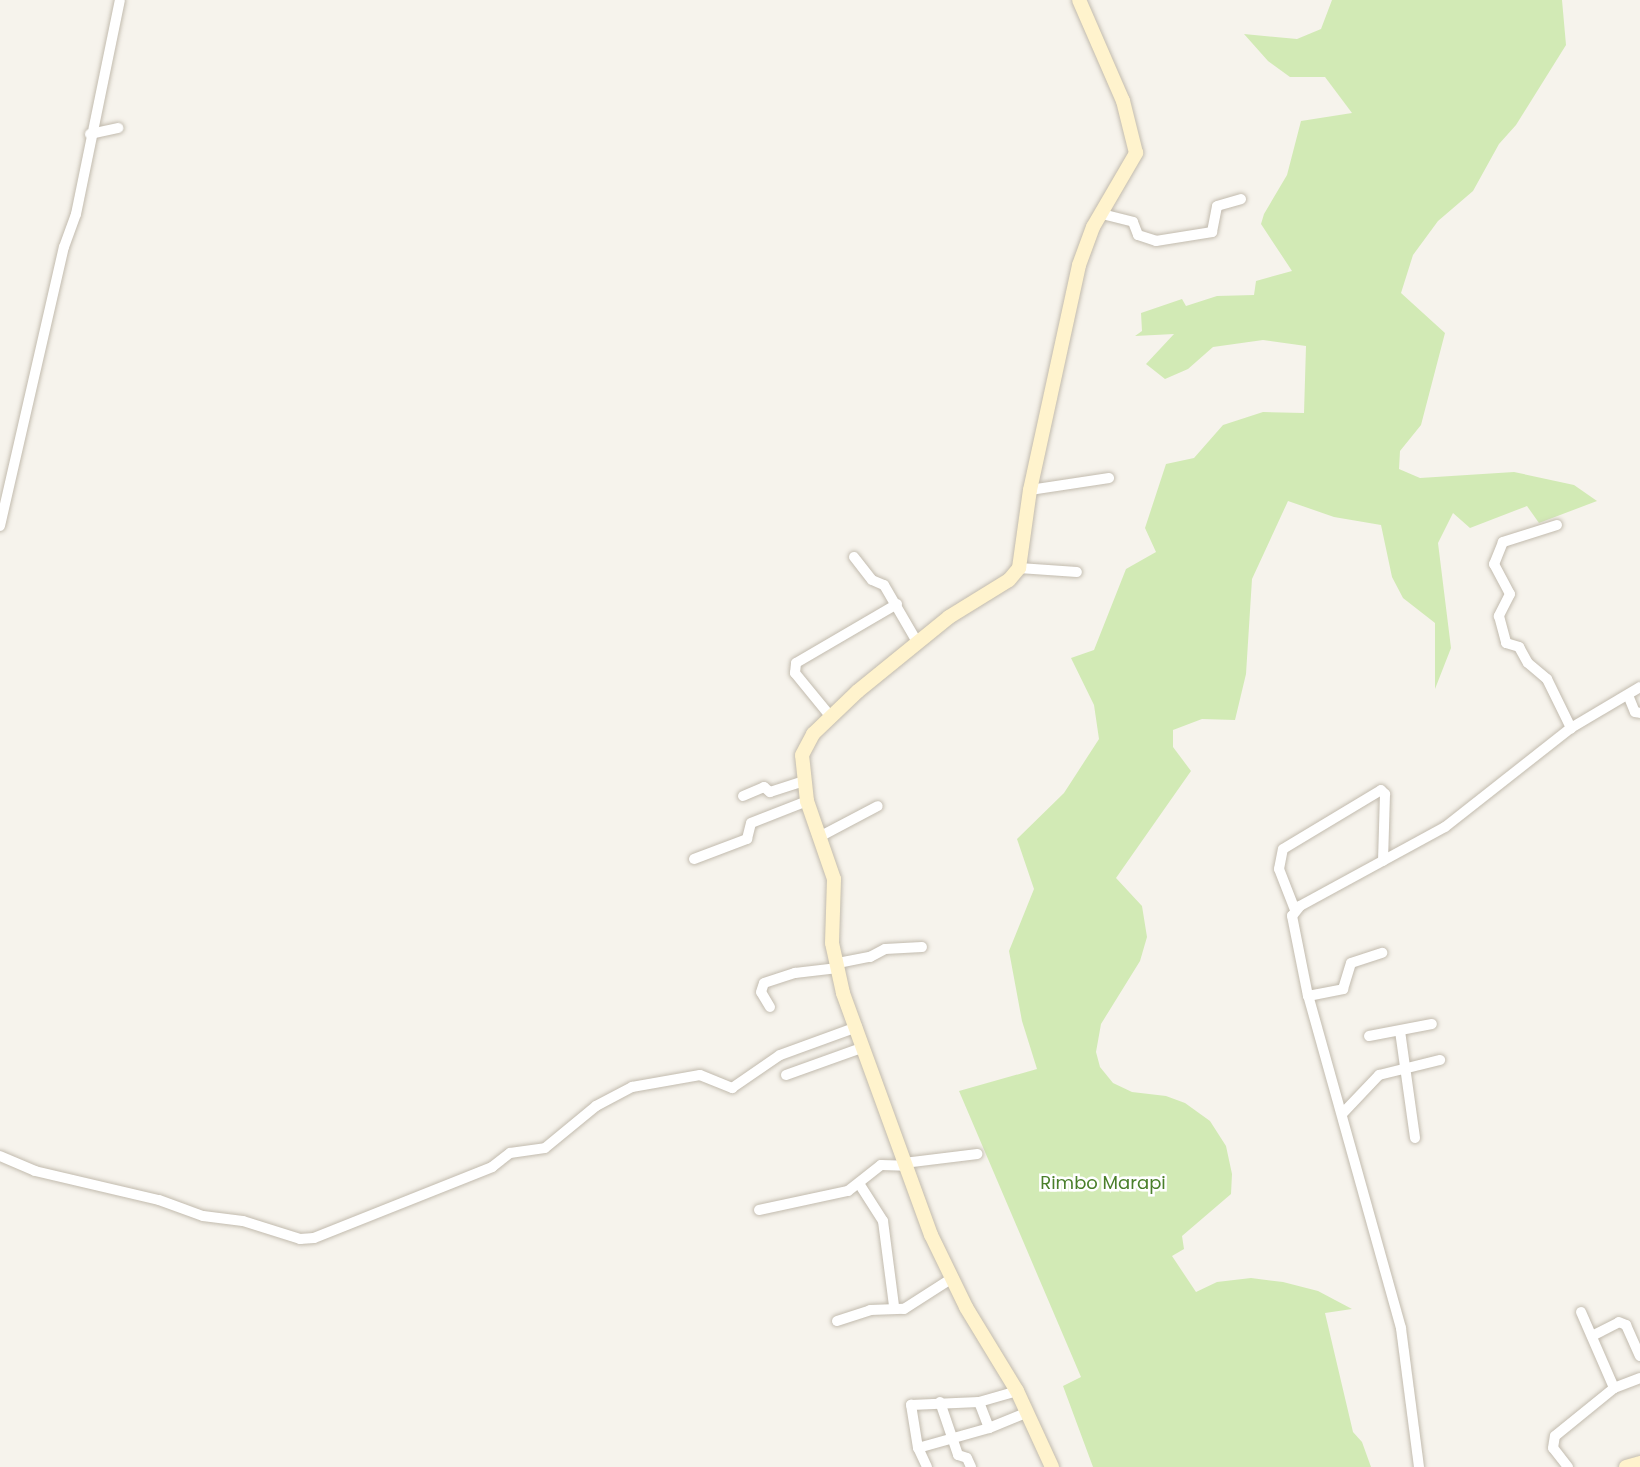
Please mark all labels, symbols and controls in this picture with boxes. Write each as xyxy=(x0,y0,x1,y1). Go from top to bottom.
park label: Rimbo Marapi xyxy=(1040,1172,1166,1194)

